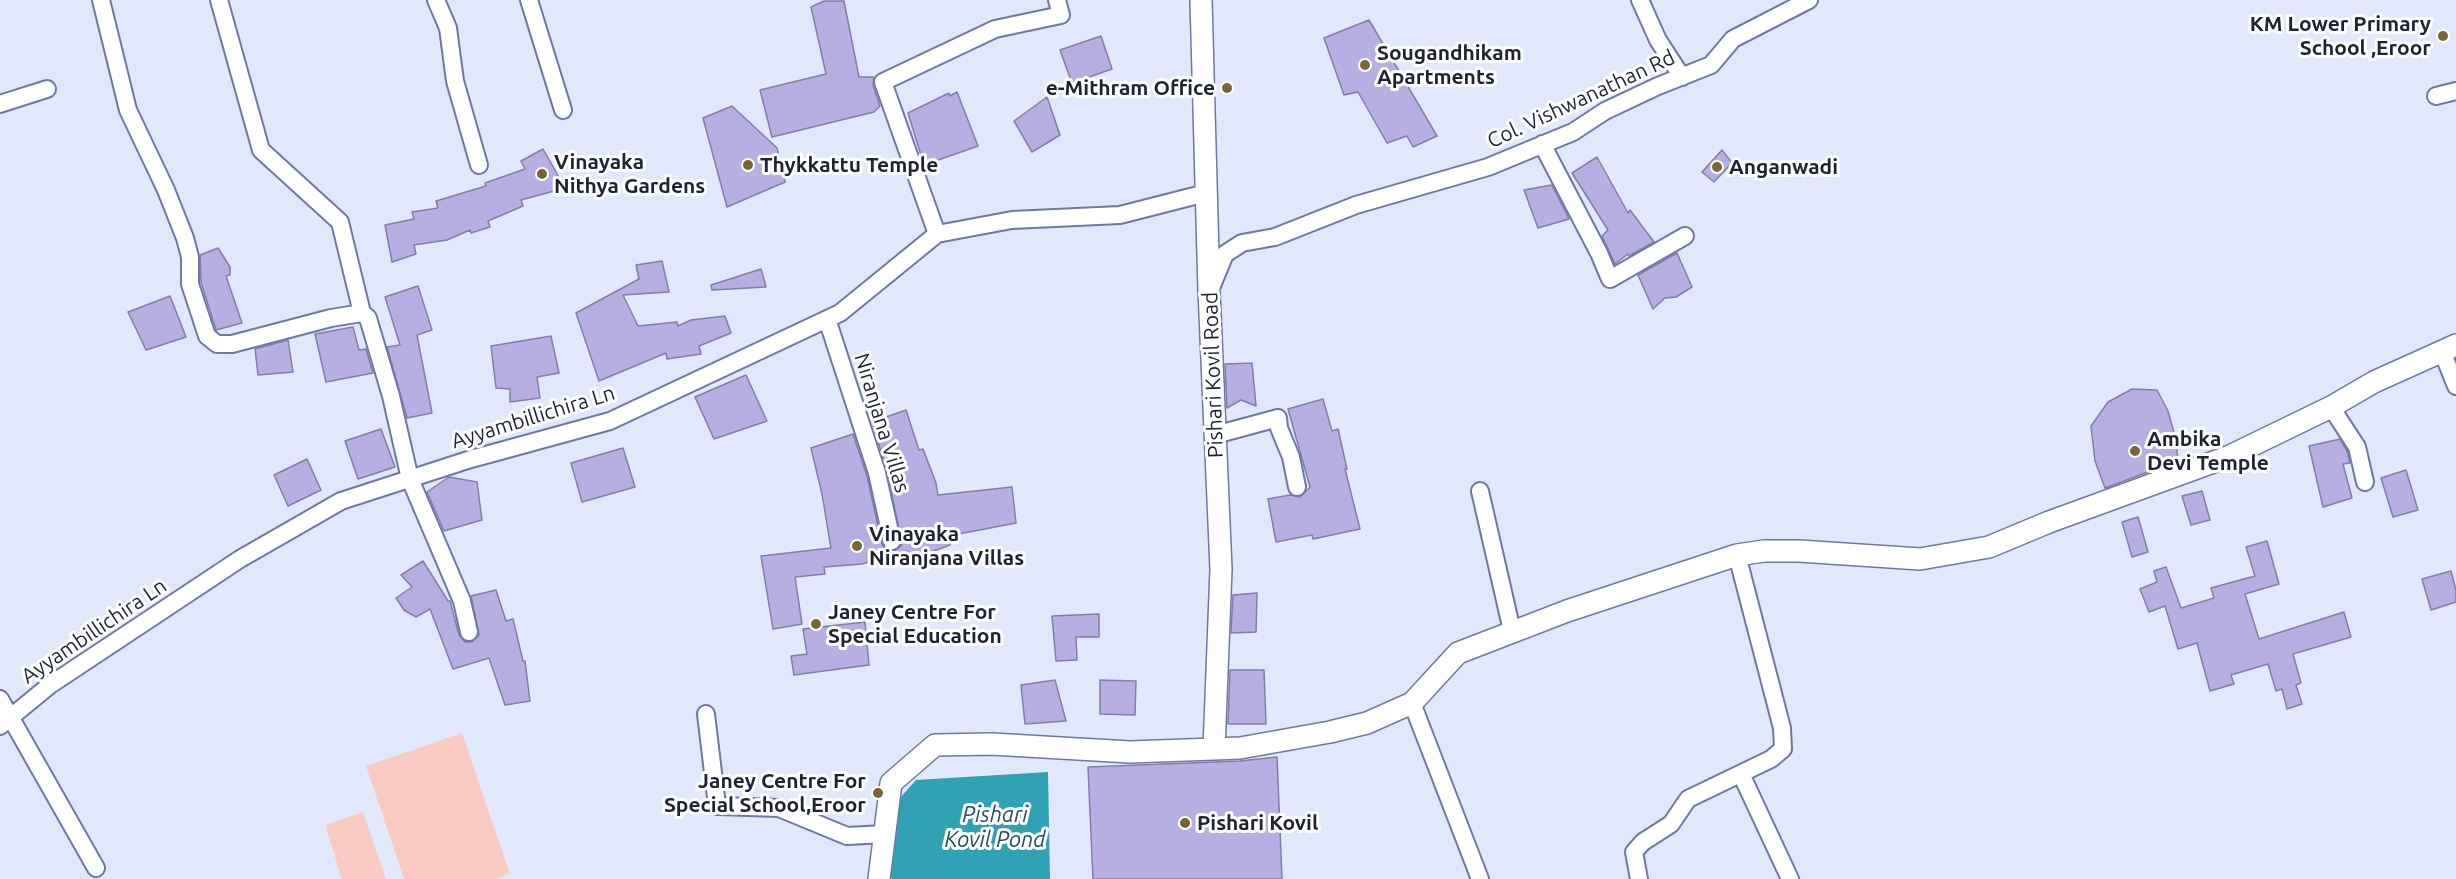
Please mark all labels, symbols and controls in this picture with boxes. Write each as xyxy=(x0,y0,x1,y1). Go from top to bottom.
place label: KM Lower Primary School ,Eroor xyxy=(2250,11,2431,61)
marker: KM Lower Primary School ,Eroor xyxy=(2436,29,2450,43)
place label: Sougandhikam Apartments xyxy=(1377,40,1522,90)
street label: Col. Vishwanathan Rd xyxy=(1483,44,1679,154)
marker: Sougandhikam Apartments xyxy=(1358,58,1372,72)
place label: e-Mithram Office xyxy=(1046,75,1215,101)
marker: e-Mithram Office xyxy=(1220,81,1234,95)
place label: Vinayaka Nithya Gardens xyxy=(554,149,705,199)
place label: Thykkattu Temple xyxy=(760,152,938,178)
place label: Anganwadi xyxy=(1729,154,1838,180)
marker: Thykkattu Temple xyxy=(741,158,755,172)
marker: Anganwadi xyxy=(1710,160,1724,174)
marker: Vinayaka Nithya Gardens xyxy=(535,167,549,181)
street label: Pishari Kovil Road xyxy=(1198,291,1228,459)
street label: Niranjana Villas xyxy=(849,350,915,496)
street label: Ayyambillichira Ln xyxy=(448,380,618,454)
place label: Ambika Devi Temple xyxy=(2147,426,2269,476)
marker: Ambika Devi Temple xyxy=(2128,444,2142,458)
place label: Vinayaka Niranjana Villas xyxy=(869,521,1024,571)
marker: Vinayaka Niranjana Villas xyxy=(850,539,864,553)
street label: Ayyambillichira Ln xyxy=(17,573,171,689)
place label: Janey Centre For Special Education xyxy=(828,599,1002,649)
marker: Janey Centre For Special Education xyxy=(809,617,823,631)
place label: Janey Centre For Special School,Eroor xyxy=(664,768,866,818)
marker: Janey Centre For Special School,Eroor xyxy=(871,786,885,800)
water label: Pishari Kovil Pond xyxy=(944,802,1046,854)
place label: Pishari Kovil xyxy=(1197,810,1318,836)
marker: Pishari Kovil xyxy=(1178,816,1192,830)

